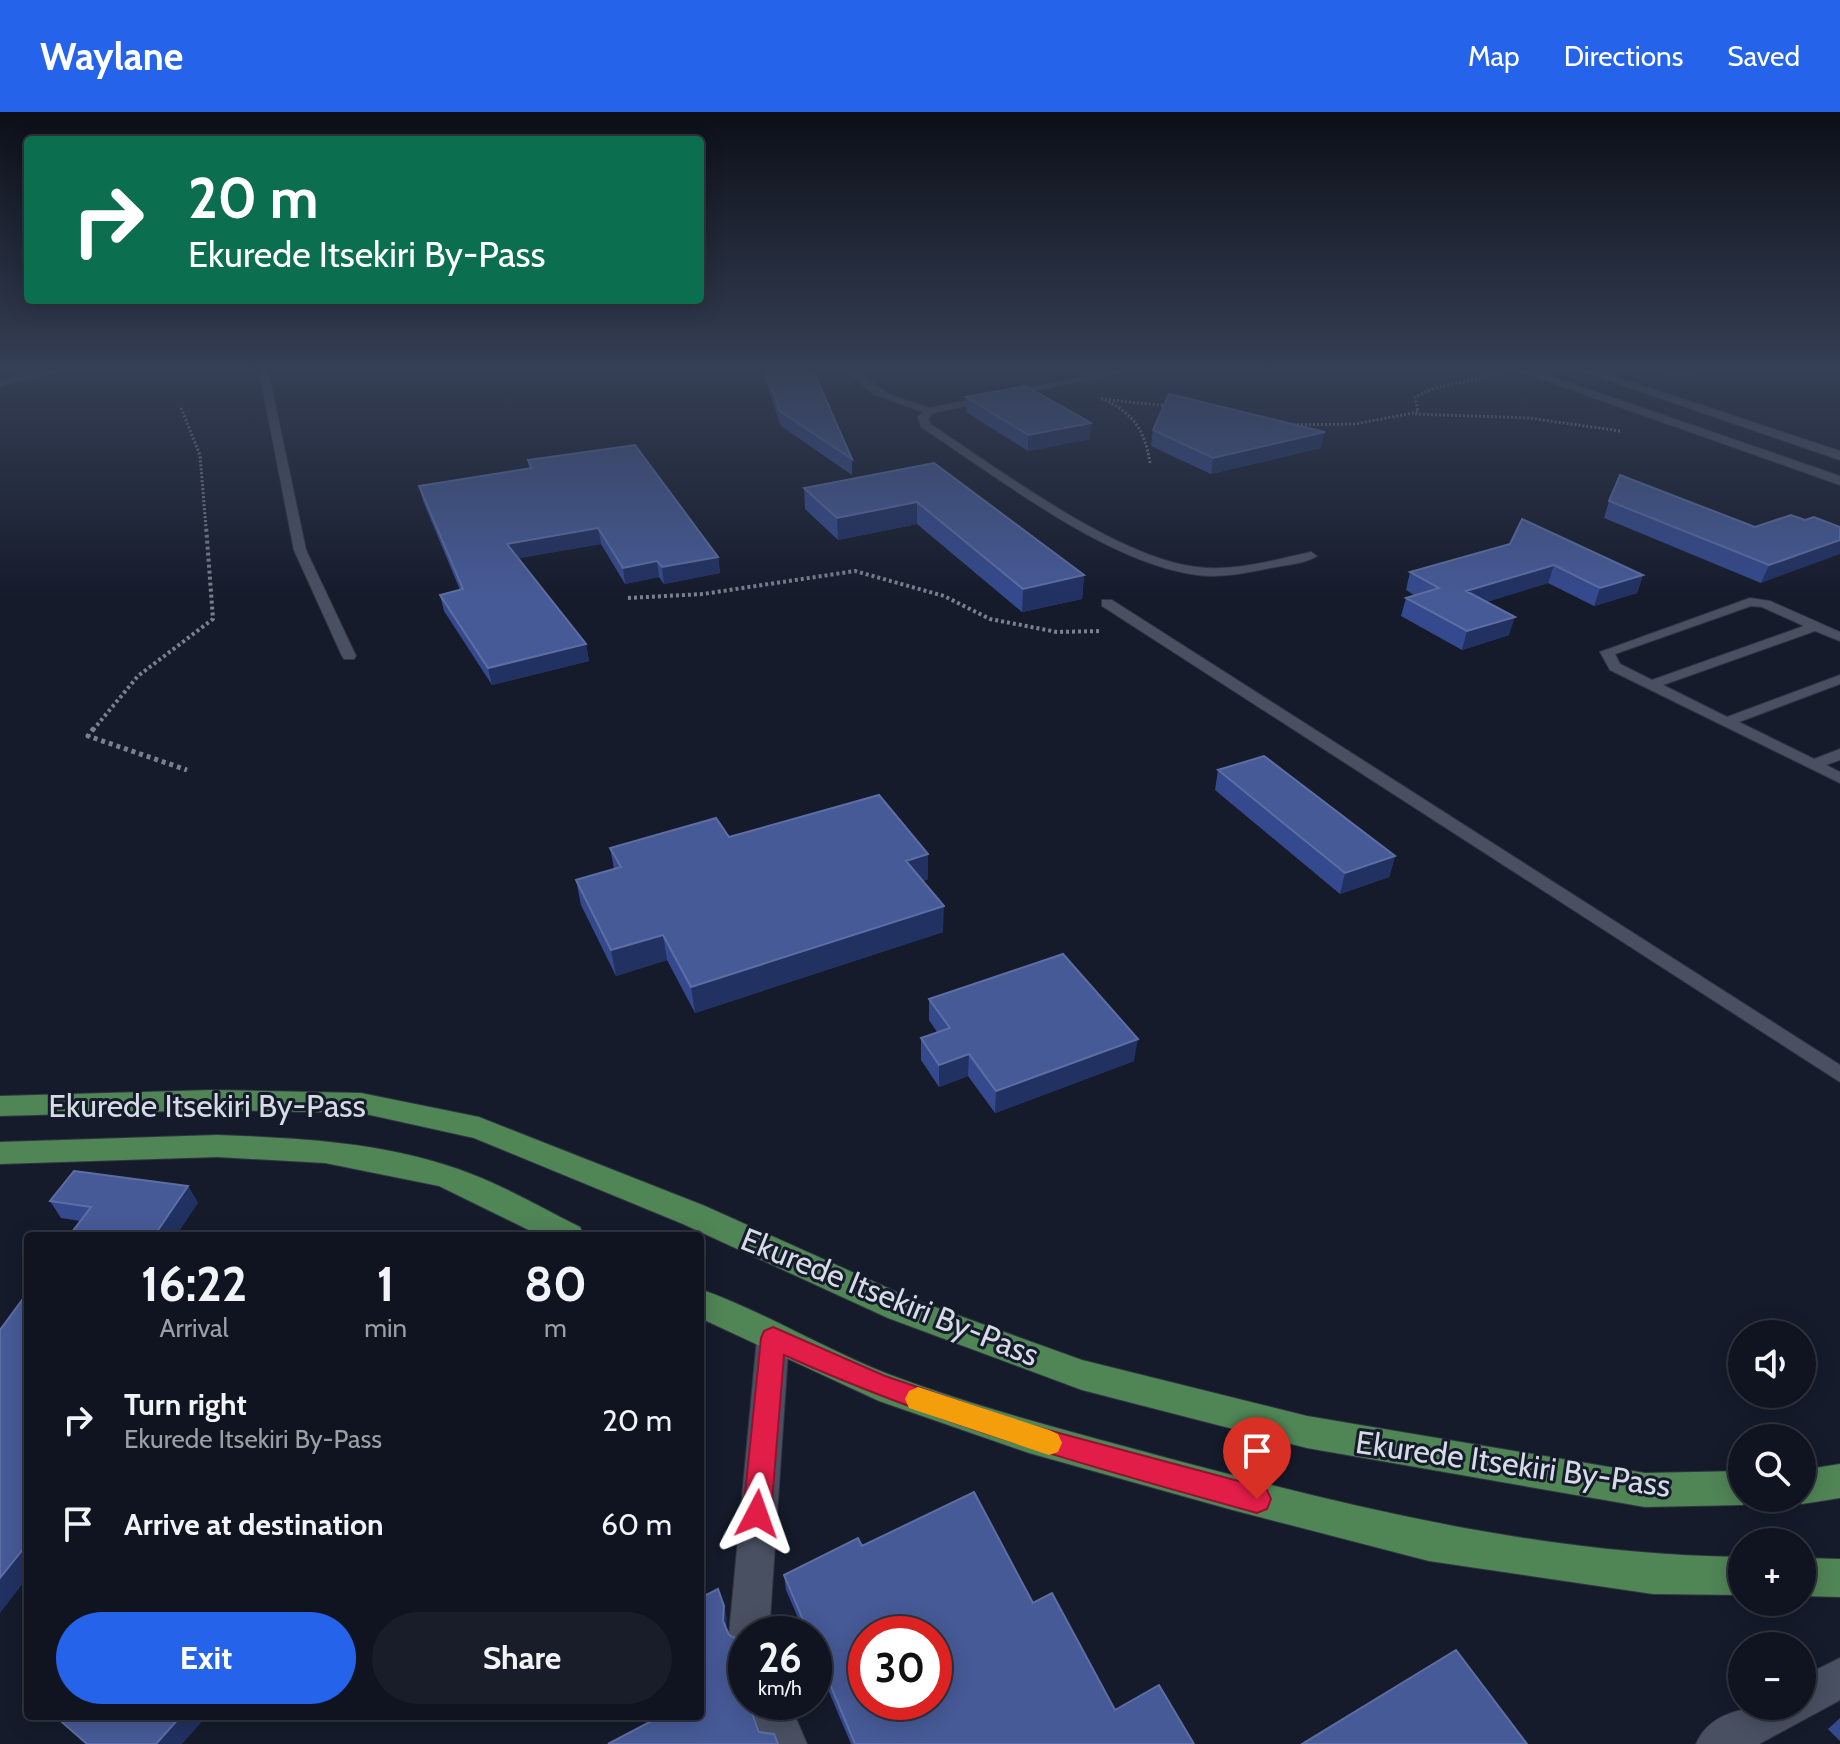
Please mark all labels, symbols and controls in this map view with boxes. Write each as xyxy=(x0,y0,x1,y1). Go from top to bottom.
text: Waylane xyxy=(40,33,183,80)
text: Map xyxy=(1468,39,1520,73)
text: Directions xyxy=(1564,39,1683,73)
text: Saved xyxy=(1727,39,1800,73)
text: 20 m xyxy=(188,164,318,232)
icon: right xyxy=(56,168,160,272)
text: Ekurede Itsekiri By-Pass xyxy=(188,232,545,276)
street label: Ekurede Itsekiri By-Pass xyxy=(48,1086,366,1125)
street label: Ekurede Itsekiri By-Pass xyxy=(736,1219,1045,1374)
text: 16:22 xyxy=(141,1255,247,1313)
text: 1 xyxy=(377,1255,394,1313)
text: 80 xyxy=(524,1255,587,1313)
text: Arrival xyxy=(159,1312,229,1344)
text: min xyxy=(364,1312,407,1344)
text: m xyxy=(544,1312,567,1344)
map controls xyxy=(1728,1320,1816,1720)
button: sound xyxy=(1728,1320,1816,1408)
text: Turn right xyxy=(124,1386,247,1423)
icon: right xyxy=(56,1398,100,1442)
text: 20 m xyxy=(602,1402,672,1439)
pin xyxy=(1223,1417,1291,1499)
street label: Ekurede Itsekiri By-Pass xyxy=(1353,1422,1673,1505)
text: Ekurede Itsekiri By-Pass xyxy=(124,1423,382,1455)
button: search xyxy=(1728,1424,1816,1512)
icon: arrive xyxy=(1235,1429,1279,1473)
position arrow xyxy=(715,1472,799,1556)
icon: arrive xyxy=(56,1502,100,1546)
text: Arrive at destination xyxy=(124,1506,384,1543)
text: 60 m xyxy=(601,1506,672,1543)
button: + xyxy=(1728,1528,1816,1616)
button: Exit xyxy=(56,1612,356,1704)
button: Share xyxy=(372,1612,672,1704)
speed limit sign: 30 xyxy=(848,1616,952,1720)
button: − xyxy=(1728,1632,1816,1720)
text: 26 xyxy=(758,1633,802,1682)
text: km/h xyxy=(758,1676,802,1700)

